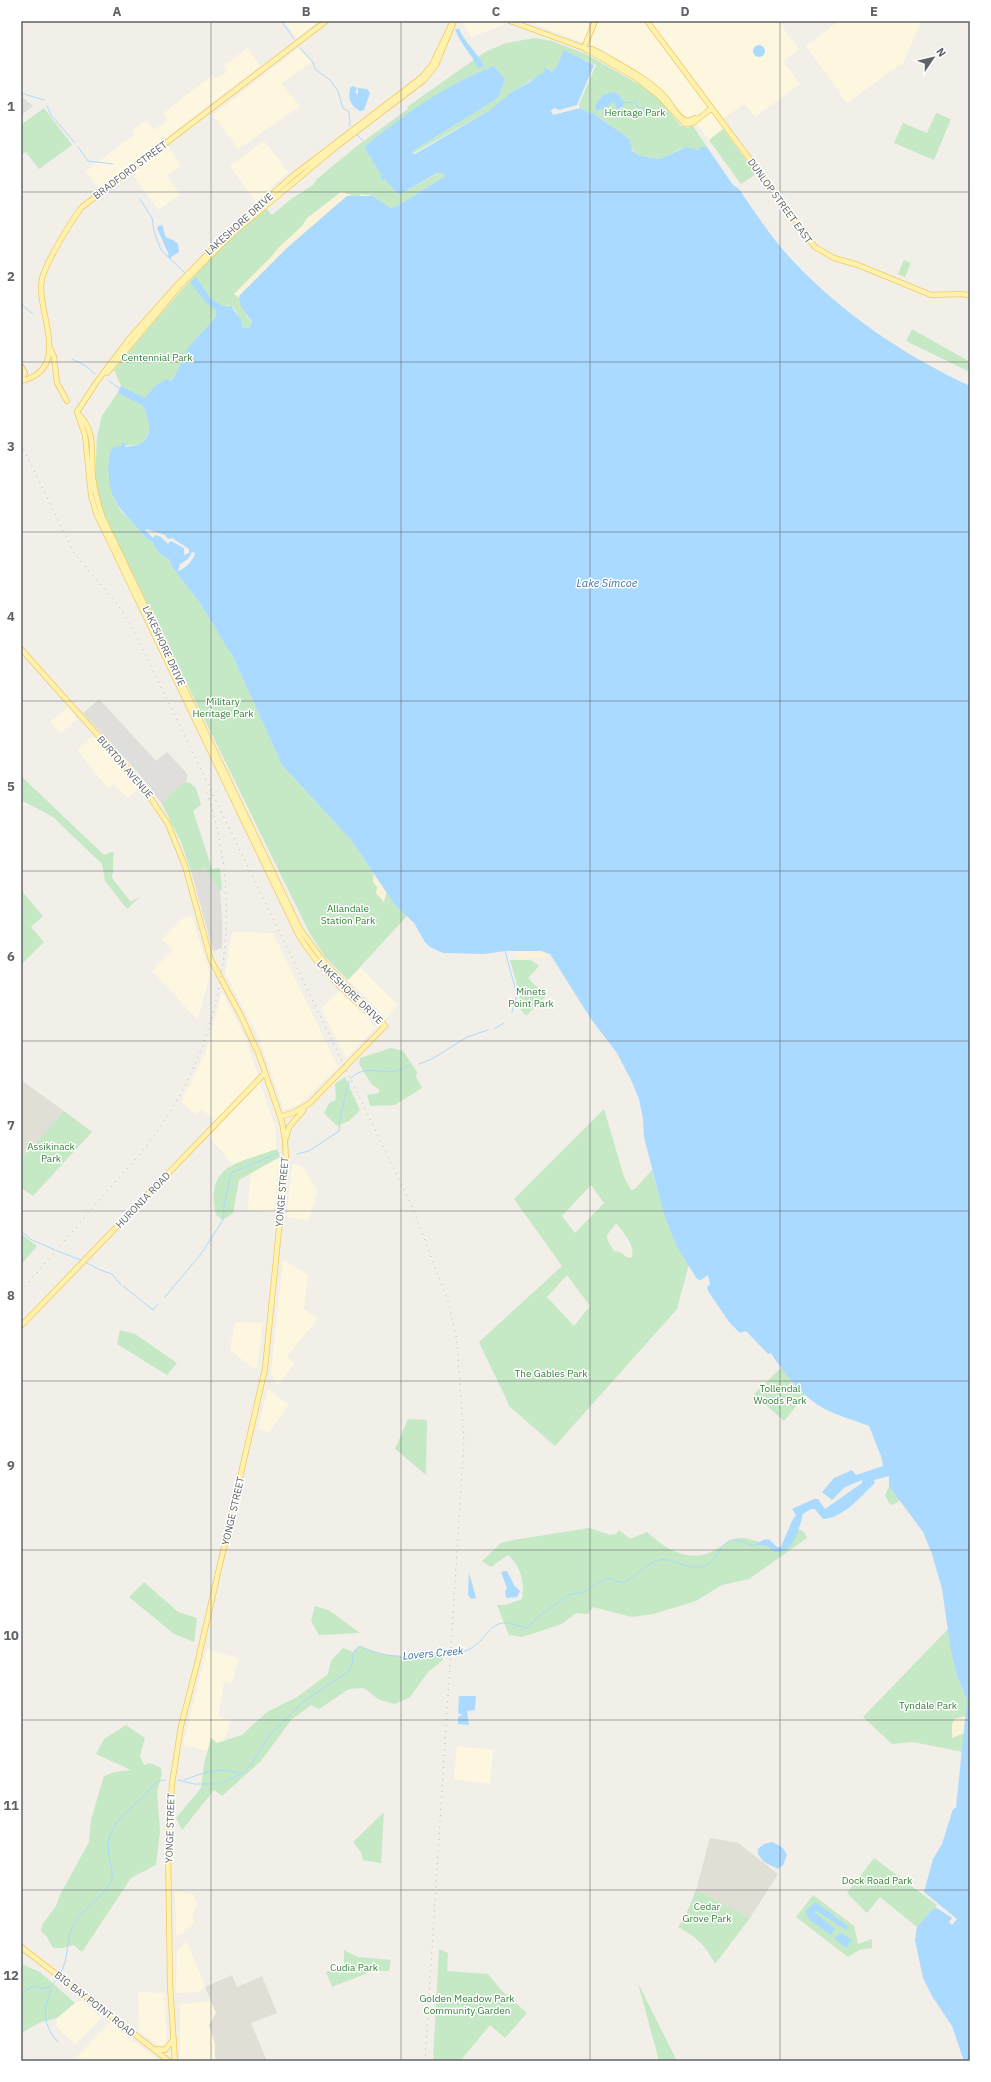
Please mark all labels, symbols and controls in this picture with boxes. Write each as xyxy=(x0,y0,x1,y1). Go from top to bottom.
text: A xyxy=(113,3,122,20)
text: B xyxy=(302,3,311,20)
text: C xyxy=(492,3,501,20)
text: D xyxy=(680,3,690,20)
text: E xyxy=(870,3,878,20)
north arrow xyxy=(913,38,953,78)
text: N xyxy=(933,45,949,60)
text: 1 xyxy=(7,98,15,115)
park label: Heritage Park xyxy=(605,106,666,119)
street label: BRADFORD STREET xyxy=(90,138,170,202)
street label: DUNLOP STREET EAST xyxy=(745,156,815,246)
street label: LAKESHORE DRIVE xyxy=(202,190,276,258)
text: 2 xyxy=(7,268,15,285)
park label: Centennial Park xyxy=(122,351,193,364)
text: 3 xyxy=(7,438,15,455)
water label: Lake Simcoe xyxy=(577,576,638,590)
street label: LAKESHORE DRIVE xyxy=(140,604,188,688)
text: 4 xyxy=(7,608,15,625)
park label: Military Heritage Park xyxy=(193,695,254,720)
street label: BURTON AVENUE xyxy=(94,733,156,801)
text: 5 xyxy=(7,778,15,795)
park label: Allandale Station Park xyxy=(321,902,376,927)
text: 6 xyxy=(7,948,15,965)
street label: LAKESHORE DRIVE xyxy=(314,957,386,1027)
park label: Minets Point Park xyxy=(508,985,555,1010)
text: 7 xyxy=(7,1117,15,1134)
park label: Assikinack Park xyxy=(27,1140,76,1165)
street label: YONGE STREET xyxy=(272,1156,292,1227)
street label: HURONIA ROAD xyxy=(113,1169,173,1231)
text: 8 xyxy=(7,1287,15,1304)
park label: The Gables Park xyxy=(514,1367,588,1380)
park label: Tollendal Woods Park xyxy=(753,1382,807,1407)
text: 9 xyxy=(7,1457,15,1474)
street label: YONGE STREET xyxy=(219,1475,247,1547)
text: 10 xyxy=(3,1627,19,1644)
water label: Lovers Creek xyxy=(402,1643,464,1663)
park label: Tyndale Park xyxy=(899,1699,958,1712)
street label: YONGE STREET xyxy=(162,1792,178,1863)
text: 11 xyxy=(3,1797,19,1814)
park label: Dock Road Park xyxy=(842,1874,913,1887)
park label: Cedar Grove Park xyxy=(682,1900,732,1925)
park label: Cudia Park xyxy=(330,1961,379,1974)
text: 12 xyxy=(3,1967,19,1984)
street label: BIG BAY POINT ROAD xyxy=(52,1968,138,2040)
park label: Golden Meadow Park Community Garden xyxy=(419,1992,515,2017)

